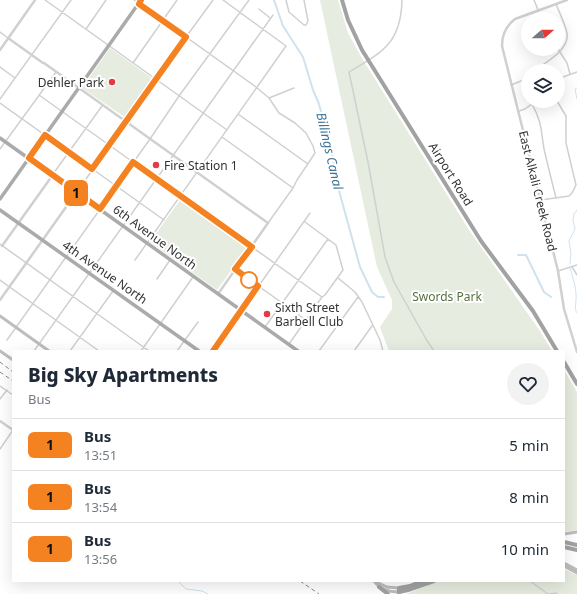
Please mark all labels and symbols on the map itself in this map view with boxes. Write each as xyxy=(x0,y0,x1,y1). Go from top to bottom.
north arrow xyxy=(521,12,565,56)
place label: Dehler Park xyxy=(38,74,105,91)
marker: Dehler Park xyxy=(107,77,117,87)
water label: Billings Canal xyxy=(312,111,348,192)
street label: East Alkali Creek Road xyxy=(515,129,561,253)
street label: Airport Road xyxy=(425,139,477,209)
place label: Fire Station 1 xyxy=(164,157,238,174)
marker: Fire Station 1 xyxy=(151,160,161,170)
line badge: 1 xyxy=(63,180,89,206)
street label: 6th Avenue North xyxy=(110,201,200,273)
street label: 4th Avenue North xyxy=(59,236,151,308)
unlabelled marker xyxy=(240,271,258,289)
park label: Swords Park xyxy=(412,288,482,305)
place label: Sixth Street Barbell Club xyxy=(275,299,343,330)
marker: Sixth Street Barbell Club xyxy=(262,309,272,319)

